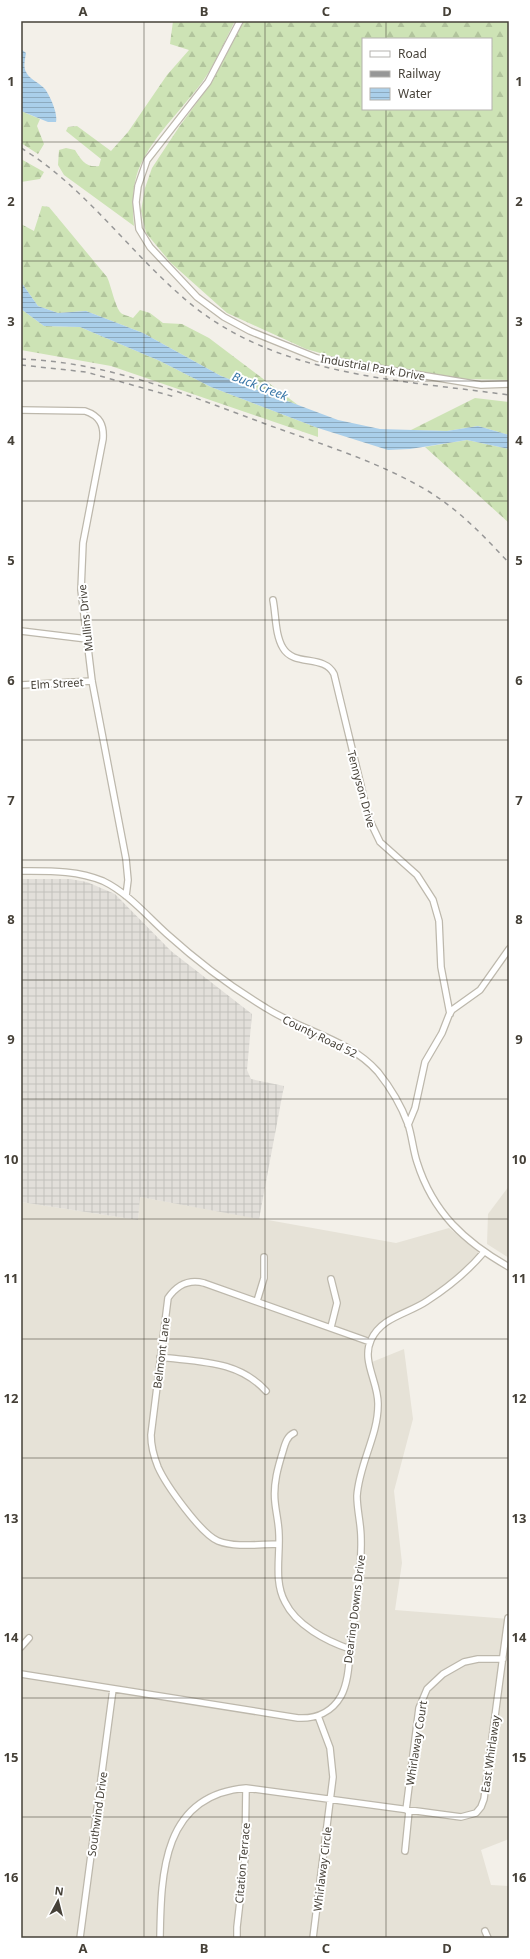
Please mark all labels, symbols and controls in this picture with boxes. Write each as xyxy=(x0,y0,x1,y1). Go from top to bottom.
text: A xyxy=(79,2,88,20)
text: B xyxy=(200,2,208,20)
text: C xyxy=(322,2,330,20)
text: D xyxy=(442,2,452,20)
legend xyxy=(362,38,492,110)
text: Road xyxy=(398,45,427,62)
text: Railway xyxy=(398,65,442,82)
text: 1 xyxy=(7,72,15,90)
text: 1 xyxy=(515,72,523,90)
text: Water xyxy=(398,85,432,102)
text: 2 xyxy=(7,192,15,210)
text: 2 xyxy=(515,192,523,210)
text: 3 xyxy=(7,312,15,330)
text: 3 xyxy=(515,312,523,330)
street label: Industrial Park Drive xyxy=(320,350,426,384)
water label: Buck Creek xyxy=(230,368,291,405)
text: 4 xyxy=(7,431,15,449)
text: 4 xyxy=(515,431,523,449)
text: 5 xyxy=(7,551,15,569)
text: 5 xyxy=(515,551,523,569)
street label: Mullins Drive xyxy=(74,584,96,652)
text: 6 xyxy=(7,671,15,689)
text: 6 xyxy=(515,671,523,689)
street label: Elm Street xyxy=(30,674,84,692)
street label: Tennyson Drive xyxy=(344,749,380,829)
text: 7 xyxy=(7,791,15,809)
text: 7 xyxy=(515,791,523,809)
text: 8 xyxy=(7,910,15,928)
text: 8 xyxy=(515,910,523,928)
street label: County Road 52 xyxy=(280,1011,360,1061)
text: 9 xyxy=(7,1030,15,1048)
text: 9 xyxy=(515,1030,523,1048)
text: 10 xyxy=(4,1150,18,1168)
text: 10 xyxy=(512,1150,526,1168)
text: 11 xyxy=(4,1269,18,1287)
text: 11 xyxy=(512,1269,526,1287)
street label: Belmont Lane xyxy=(149,1317,173,1389)
text: 12 xyxy=(4,1389,18,1407)
text: 12 xyxy=(512,1389,526,1407)
text: 13 xyxy=(4,1509,18,1527)
text: 13 xyxy=(512,1509,526,1527)
street label: Dearing Downs Drive xyxy=(340,1554,368,1664)
text: 14 xyxy=(4,1628,19,1646)
text: 14 xyxy=(512,1628,527,1646)
street label: Whirlaway Court xyxy=(402,1700,430,1786)
street label: East Whirlaway xyxy=(477,1714,503,1794)
text: 15 xyxy=(4,1748,18,1766)
text: 15 xyxy=(512,1748,526,1766)
street label: Southwind Drive xyxy=(84,1771,110,1857)
street label: Citation Terrace xyxy=(231,1822,253,1904)
street label: Whirlaway Circle xyxy=(309,1826,335,1912)
text: 16 xyxy=(4,1868,18,1886)
text: 16 xyxy=(512,1868,526,1886)
north arrow xyxy=(38,1881,78,1921)
text: N xyxy=(54,1883,65,1899)
text: A xyxy=(79,1939,88,1957)
text: B xyxy=(200,1939,208,1957)
text: C xyxy=(322,1939,330,1957)
text: D xyxy=(442,1939,452,1957)

